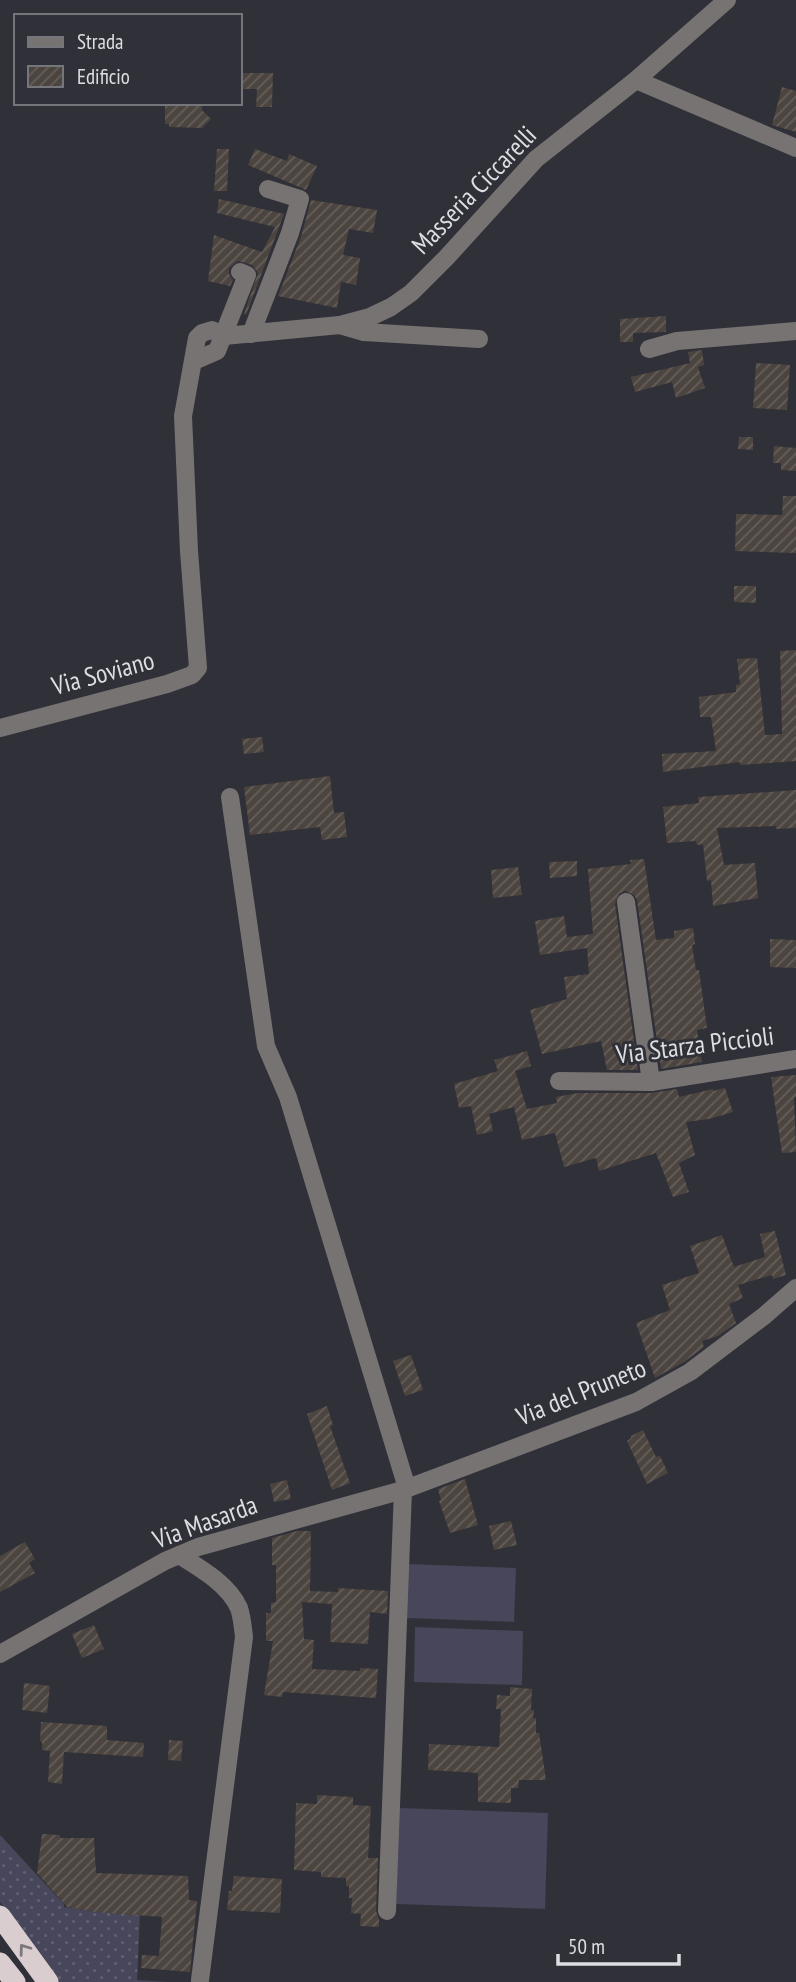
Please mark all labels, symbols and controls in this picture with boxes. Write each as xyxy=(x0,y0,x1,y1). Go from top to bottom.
legend xyxy=(14,14,242,105)
text: Strada xyxy=(77,28,123,55)
text: Edificio xyxy=(77,63,130,90)
street label: Masseria Ciccarelli xyxy=(404,119,543,261)
street label: Via Soviano xyxy=(47,643,158,702)
street label: Via Starza Piccioli xyxy=(613,1018,776,1071)
street label: Via del Pruneto xyxy=(510,1351,650,1433)
street label: Via Masarda xyxy=(147,1487,261,1556)
scale bar xyxy=(558,1923,679,1967)
text: 50 m xyxy=(568,1933,605,1960)
one-way arrow xyxy=(20,1944,32,1957)

